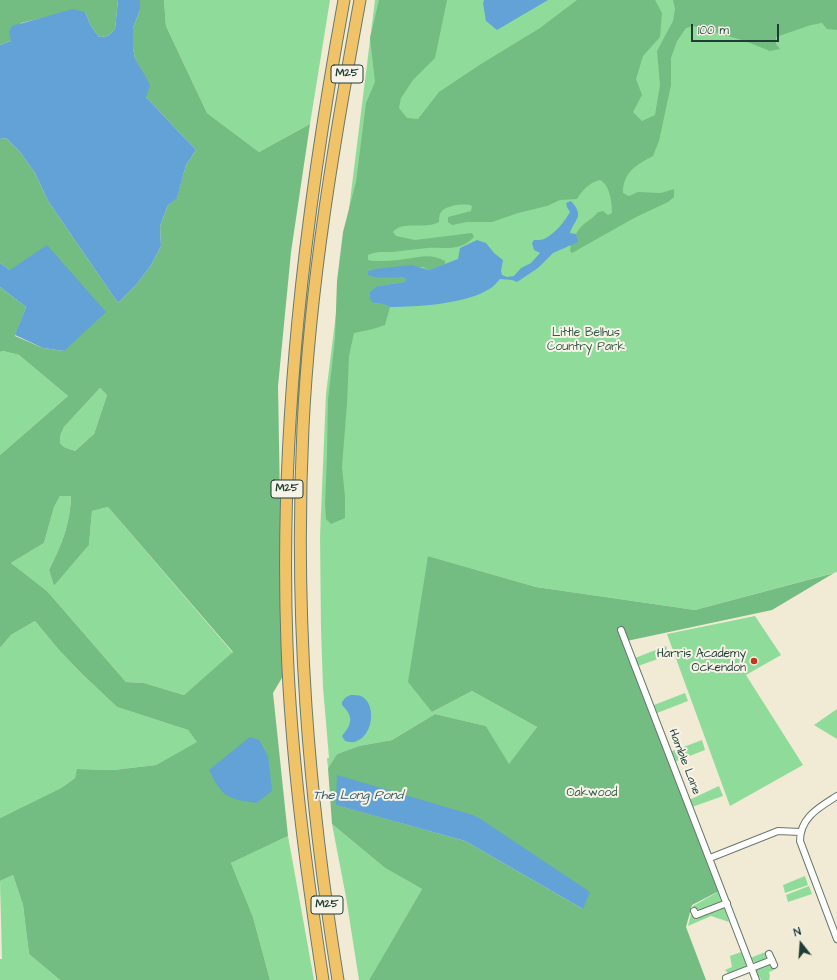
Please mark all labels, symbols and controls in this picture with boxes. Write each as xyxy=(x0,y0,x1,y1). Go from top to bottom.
scale bar xyxy=(693,16,781,42)
text: 100 m xyxy=(698,22,729,39)
road number: M25 xyxy=(331,65,363,83)
park label: Little Belhus Country Park xyxy=(547,326,625,354)
road number: M25 xyxy=(271,480,303,498)
place label: Harris Academy Ockendon xyxy=(657,647,746,675)
marker: Harris Academy Ockendon xyxy=(749,656,759,666)
street label: Hamble Lane xyxy=(665,727,703,797)
park label: Oakwood xyxy=(567,786,617,800)
water label: The Long Pond xyxy=(313,788,403,804)
road number: M25 xyxy=(311,896,343,914)
north arrow xyxy=(781,924,821,964)
text: N xyxy=(792,924,803,940)

